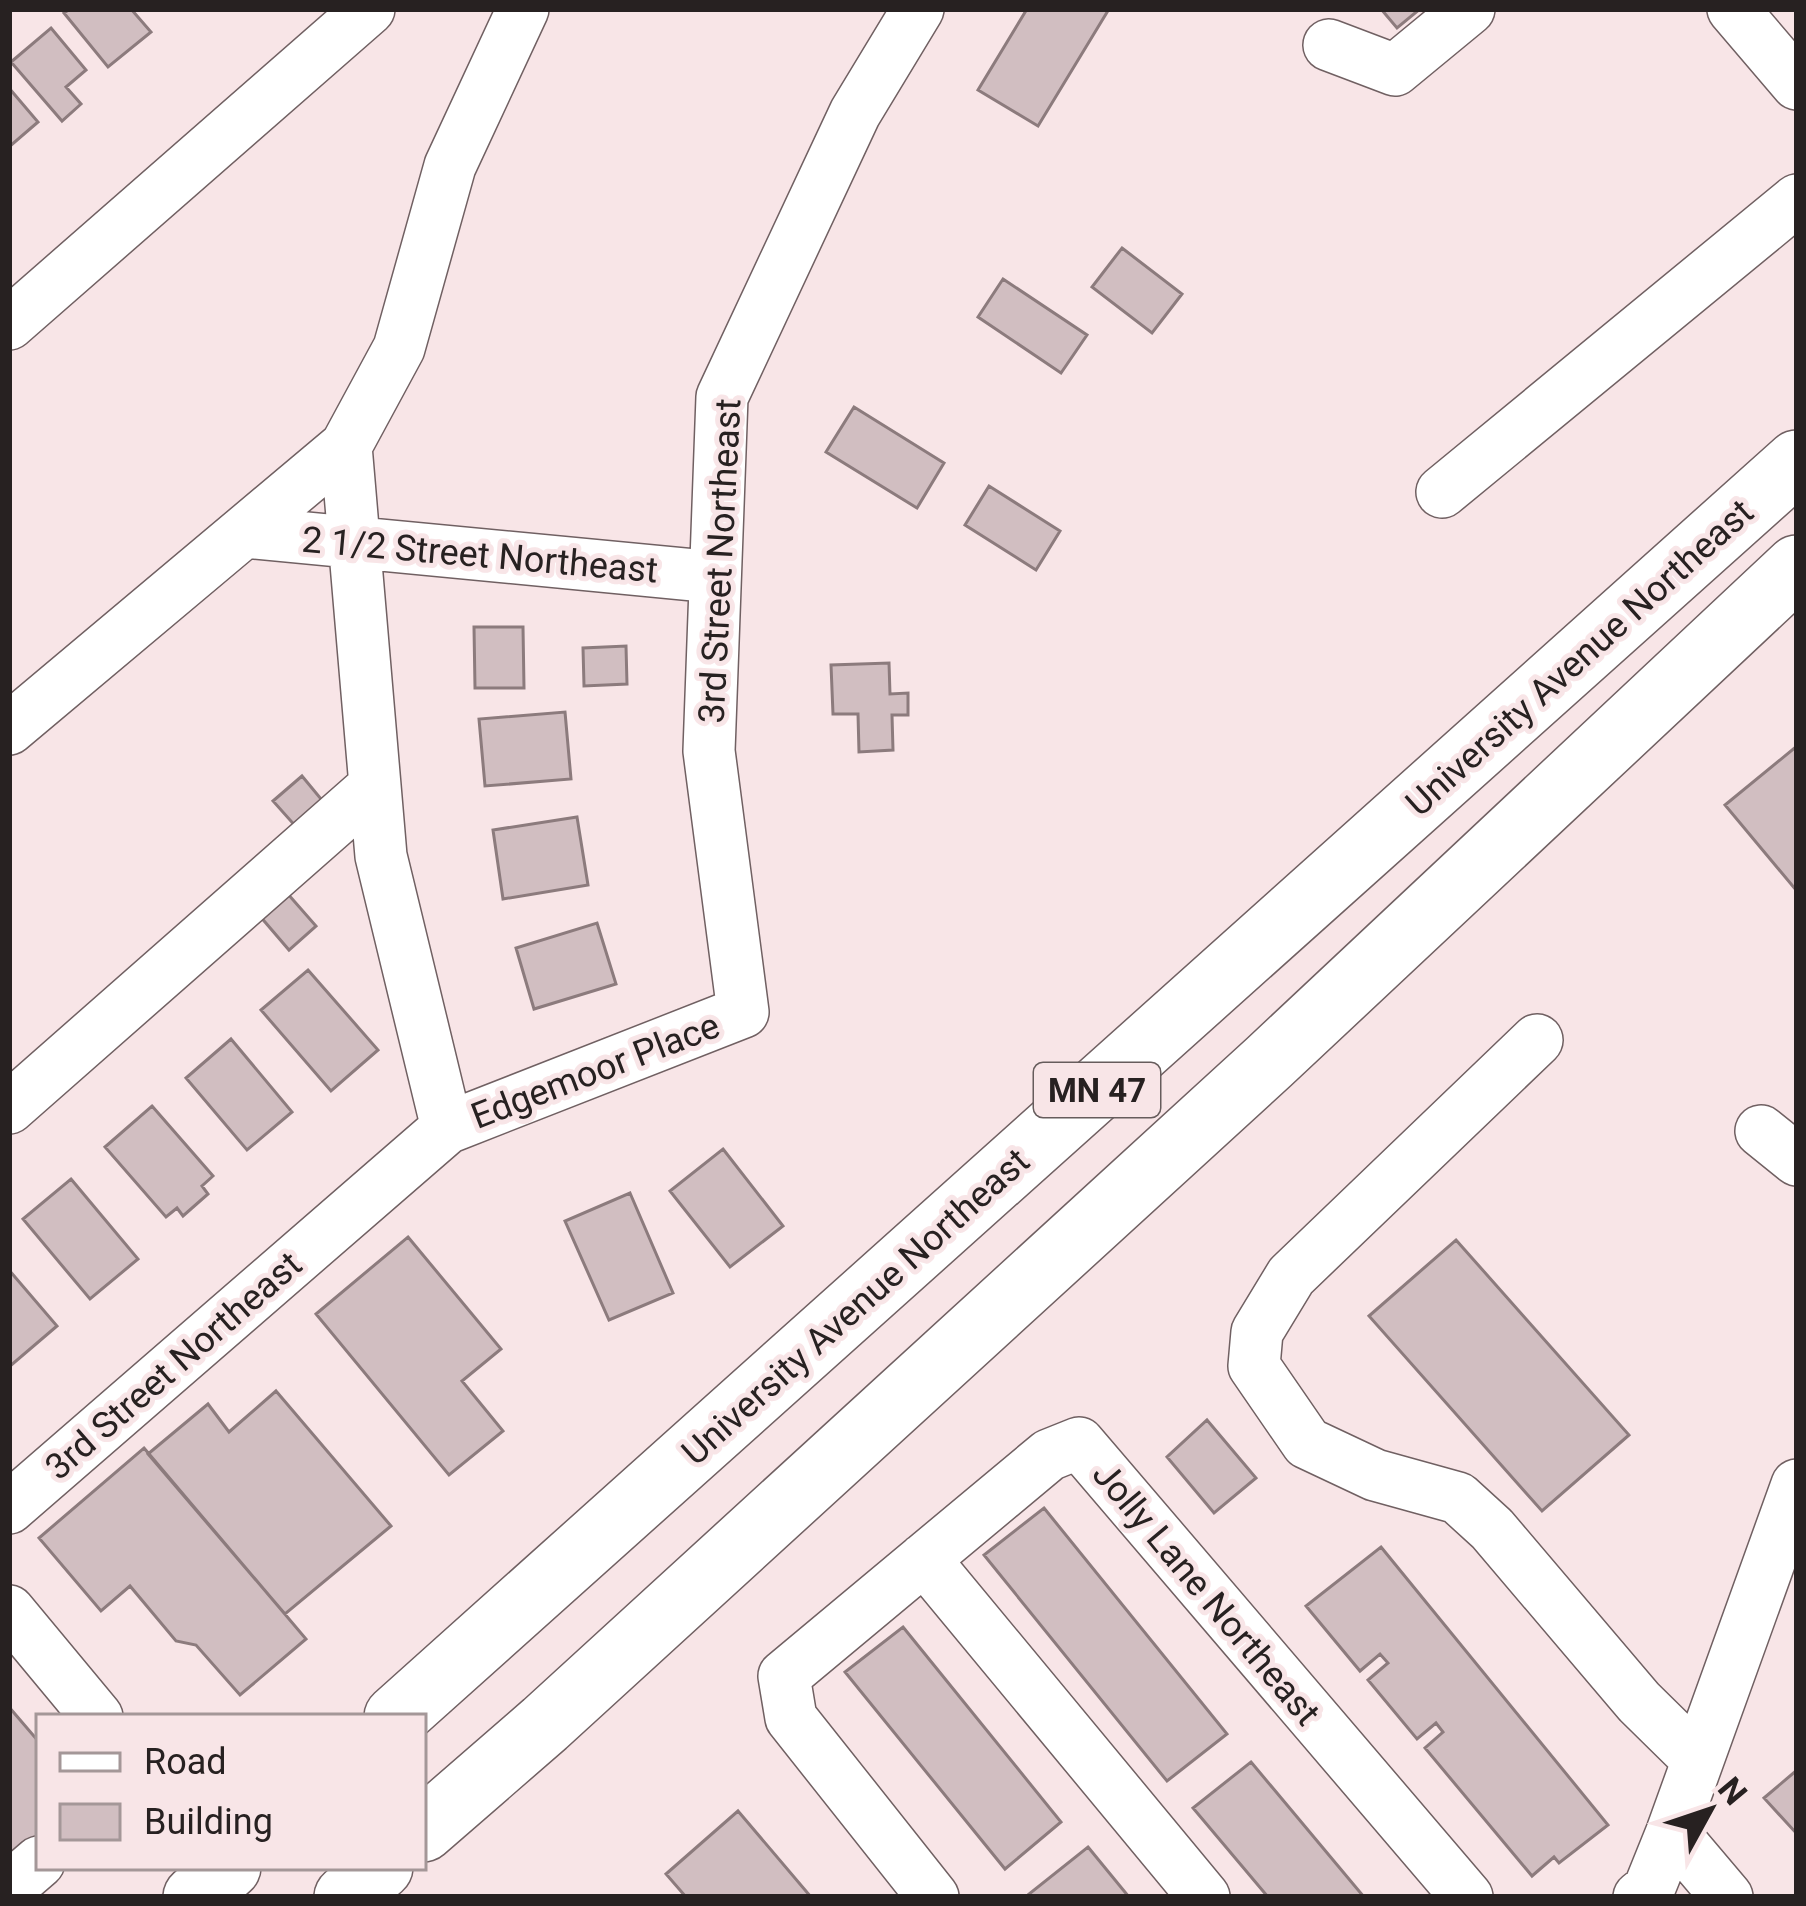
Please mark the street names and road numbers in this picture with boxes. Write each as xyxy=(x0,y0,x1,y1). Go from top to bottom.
street label: 3rd Street Northeast xyxy=(691,398,749,725)
street label: University Avenue Northeast xyxy=(1398,491,1762,825)
street label: 2 1/2 Street Northeast xyxy=(300,519,660,591)
street label: Edgemoor Place xyxy=(465,1004,725,1138)
road number: MN 47 xyxy=(1034,1063,1160,1117)
street label: University Avenue Northeast xyxy=(674,1140,1038,1474)
street label: 3rd Street Northeast xyxy=(37,1243,310,1488)
street label: Jolly Lane Northeast xyxy=(1084,1453,1329,1734)

